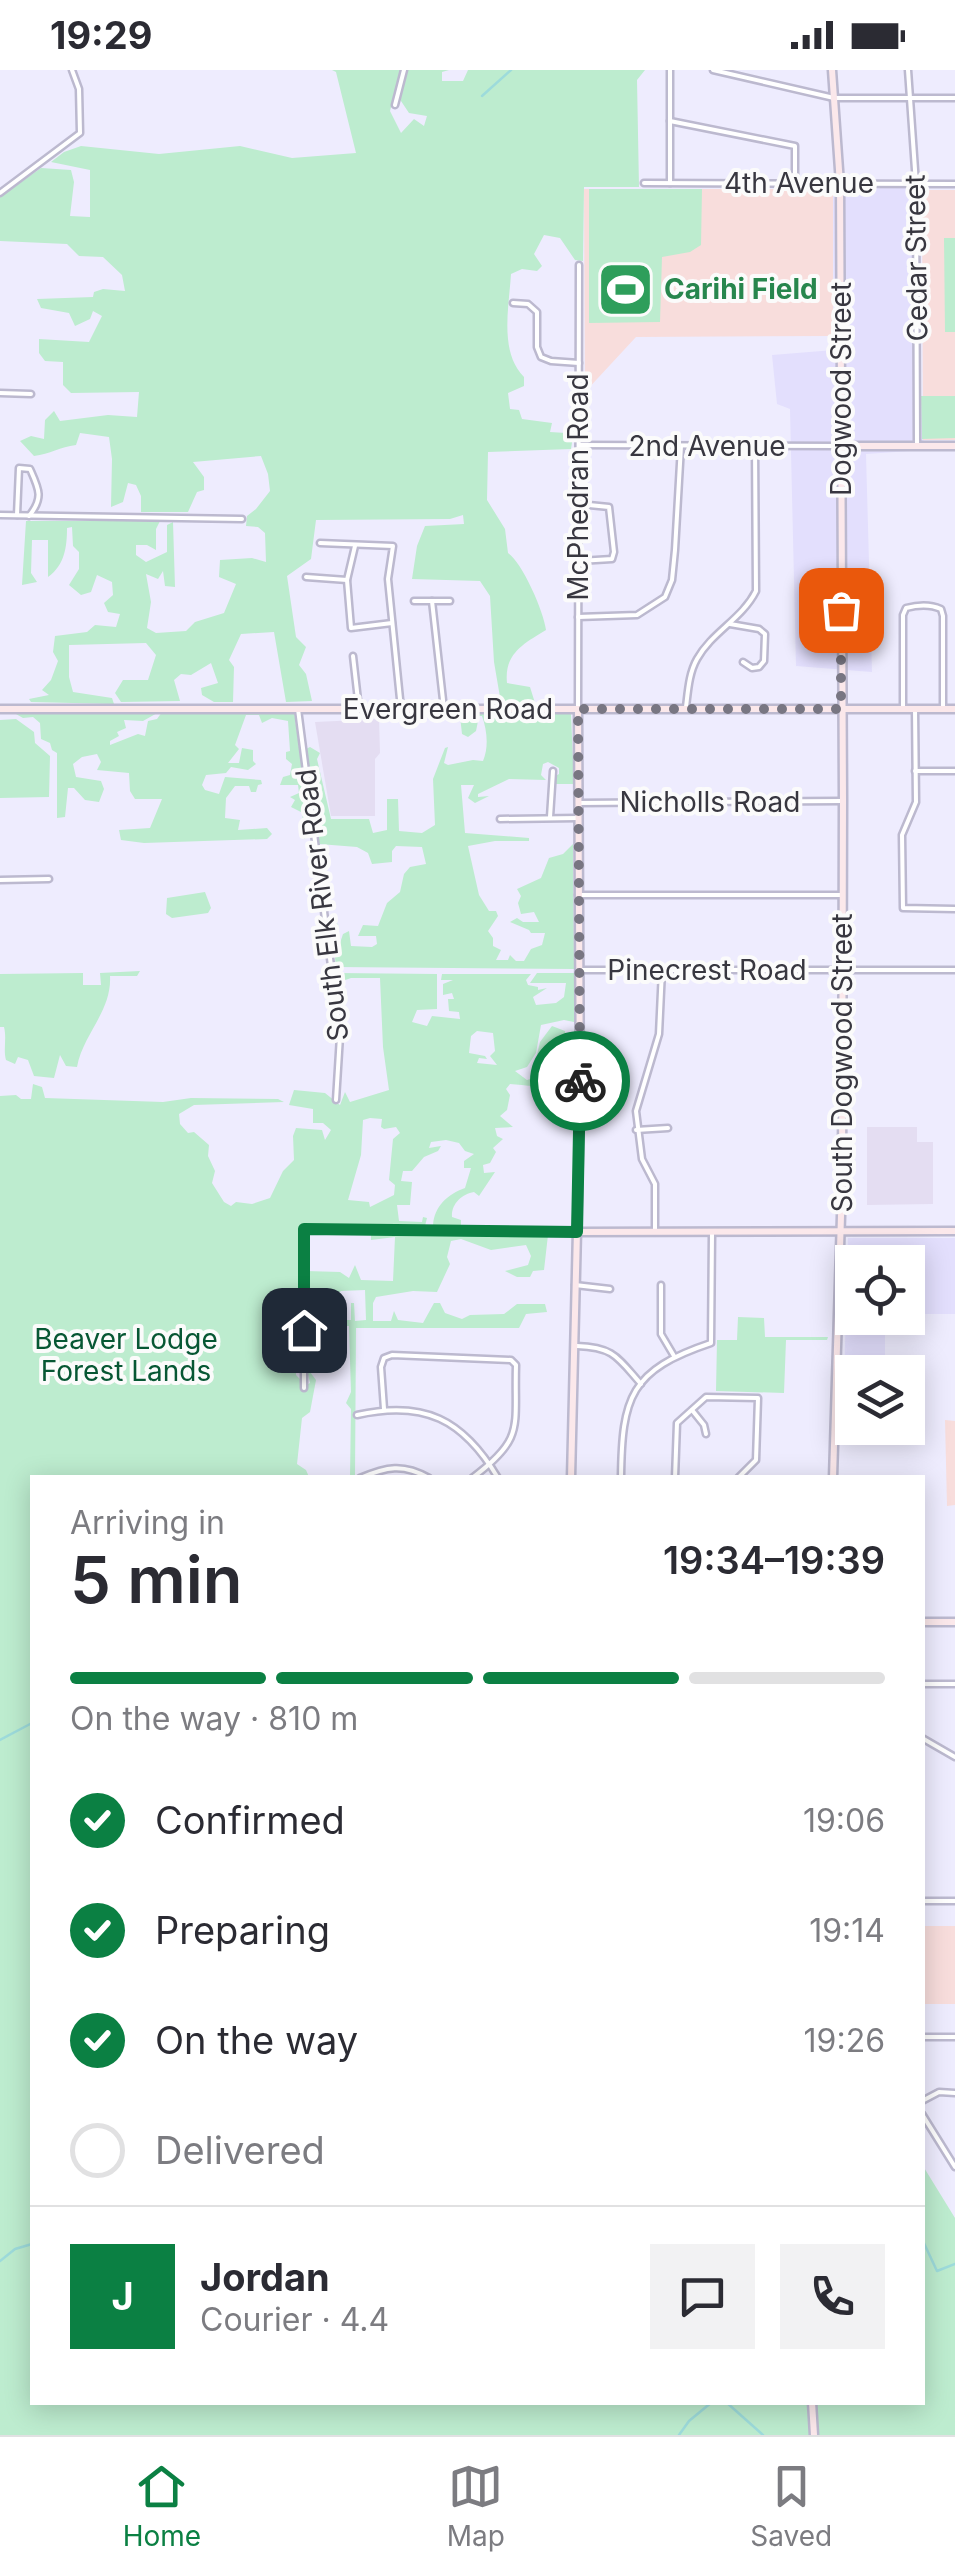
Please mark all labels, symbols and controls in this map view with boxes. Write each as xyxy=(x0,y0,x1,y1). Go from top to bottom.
text: 19:29 xyxy=(50,12,152,58)
street label: 4th Avenue xyxy=(724,166,874,200)
street label: Cedar Street xyxy=(898,174,934,342)
sports icon: Carihi Field xyxy=(595,259,655,319)
place label: Carihi Field xyxy=(664,272,818,306)
street label: Dogwood Street xyxy=(824,282,858,496)
street label: McPhedran Road xyxy=(561,373,595,601)
street label: 2nd Avenue xyxy=(629,429,786,463)
pin xyxy=(799,568,884,653)
icon: bag xyxy=(814,583,869,638)
street label: Evergreen Road xyxy=(343,692,553,726)
street label: South Elk River Road xyxy=(288,767,356,1043)
street label: Nicholls Road xyxy=(620,785,800,819)
street label: South Dogwood Street xyxy=(825,913,859,1213)
street label: Pinecrest Road xyxy=(607,953,807,987)
courier xyxy=(530,1031,630,1131)
icon: bike xyxy=(553,1054,608,1109)
map controls xyxy=(835,1245,925,1445)
button: locate xyxy=(835,1245,925,1335)
pin xyxy=(262,1288,347,1373)
icon: home xyxy=(277,1303,332,1358)
park label: Beaver Lodge Forest Lands xyxy=(34,1322,218,1388)
button: layers xyxy=(835,1355,925,1445)
text: Arriving in xyxy=(70,1503,225,1542)
text: 19:34–19:39 xyxy=(663,1537,885,1583)
text: 5 min xyxy=(70,1540,243,1619)
text: On the way · 810 m xyxy=(70,1699,358,1738)
icon: check xyxy=(70,1793,125,1848)
text: Confirmed xyxy=(155,1797,345,1843)
text: 19:06 xyxy=(803,1801,885,1840)
icon: check xyxy=(70,1903,125,1958)
text: Preparing xyxy=(155,1907,330,1953)
text: 19:14 xyxy=(809,1911,885,1950)
icon: check xyxy=(70,2013,125,2068)
text: On the way xyxy=(155,2017,358,2063)
text: 19:26 xyxy=(804,2021,885,2060)
text: Delivered xyxy=(155,2127,325,2173)
button: chat xyxy=(650,2244,755,2349)
button: phone xyxy=(780,2244,885,2349)
text: Jordan xyxy=(200,2254,330,2300)
text: J xyxy=(111,2273,134,2319)
text: Courier · 4.4 xyxy=(200,2300,389,2339)
tab: Home xyxy=(123,2459,201,2553)
tab: Map xyxy=(447,2459,505,2553)
tab: Saved xyxy=(750,2459,832,2553)

